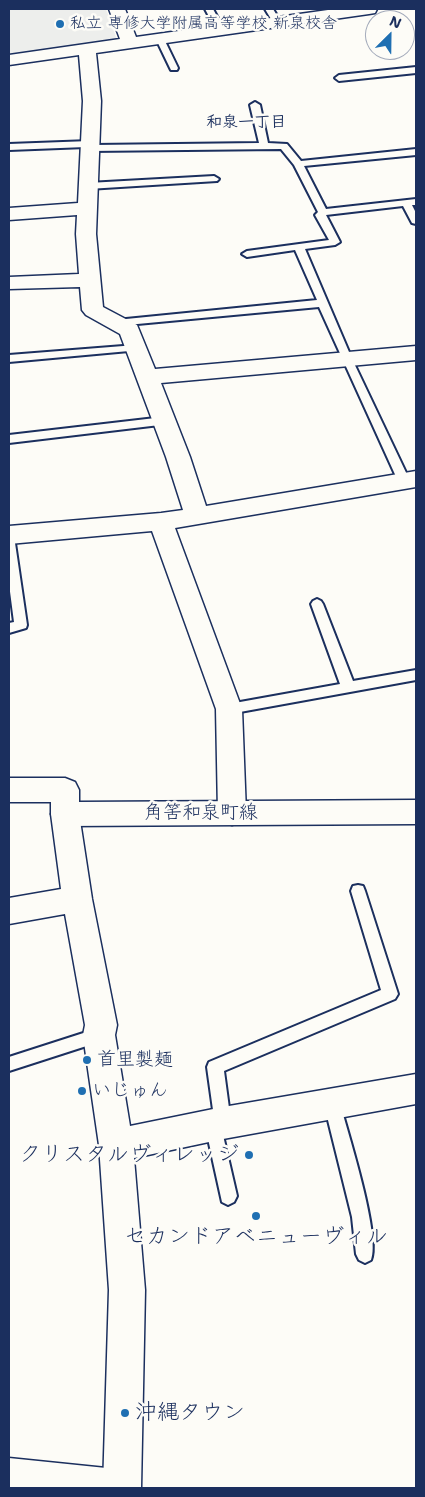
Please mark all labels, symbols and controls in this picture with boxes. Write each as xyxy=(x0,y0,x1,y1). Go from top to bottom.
north arrow xyxy=(365,10,415,60)
text: N xyxy=(387,12,404,33)
place label: 私立 専修大学附属高等学校 新泉校舎 xyxy=(70,14,337,34)
marker: 私立 専修大学附属高等学校 新泉校舎 xyxy=(54,18,66,30)
district label: 和泉一丁目 xyxy=(206,113,286,133)
street label: 角筈和泉町線 xyxy=(144,802,258,824)
place label: 首里製麺 xyxy=(97,1049,173,1071)
marker: 首里製麺 xyxy=(81,1054,93,1066)
place label: いじゅん xyxy=(92,1080,168,1102)
marker: いじゅん xyxy=(76,1085,88,1097)
place label: クリスタルヴィレッジ xyxy=(19,1142,239,1168)
marker: クリスタルヴィレッジ xyxy=(243,1149,255,1161)
marker: セカンドアベニューヴィル xyxy=(250,1210,262,1222)
place label: セカンドアベニューヴィル xyxy=(124,1224,388,1250)
place label: 沖縄タウン xyxy=(135,1400,245,1426)
marker: 沖縄タウン xyxy=(119,1407,131,1419)

